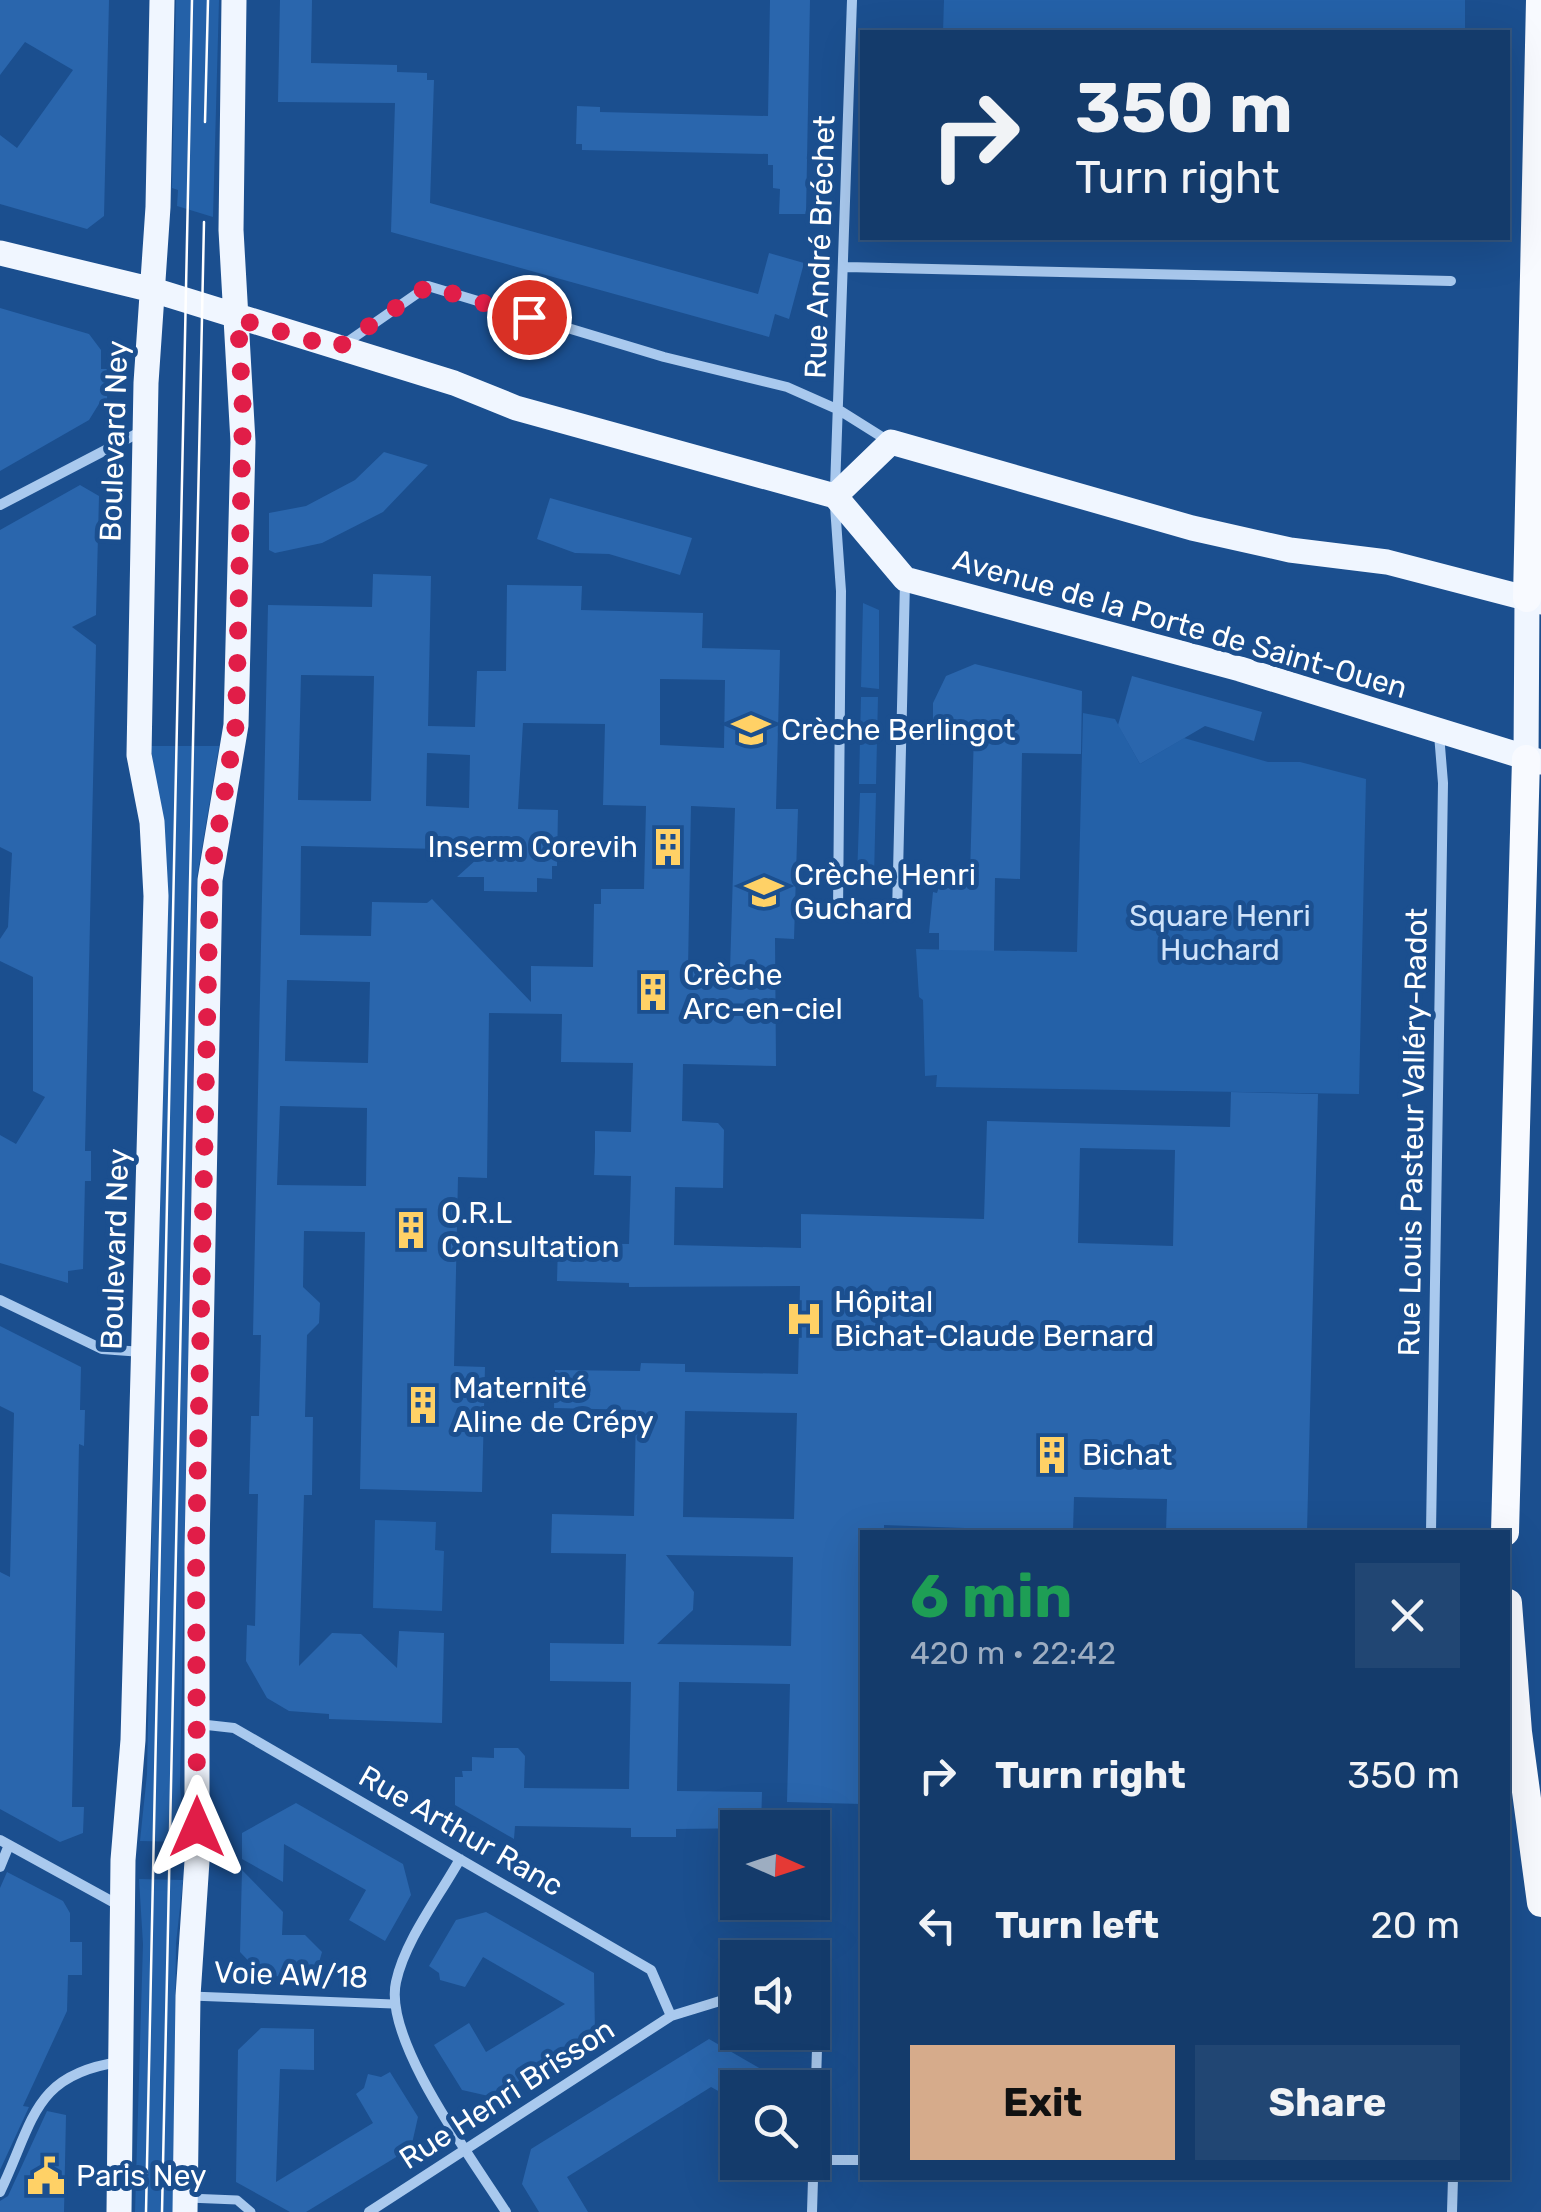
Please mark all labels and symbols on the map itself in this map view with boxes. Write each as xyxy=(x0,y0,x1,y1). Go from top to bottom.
street label: Rue André Bréchet xyxy=(797,114,843,379)
pin xyxy=(487,275,572,360)
street label: Boulevard Ney xyxy=(92,340,136,542)
street label: Avenue de la Porte de Saint-Ouen xyxy=(949,542,1411,706)
school or university icon: Crèche Berlingot xyxy=(730,709,772,751)
place label: Crèche Berlingot xyxy=(781,712,1016,748)
building icon: Inserm Corevih xyxy=(647,826,689,868)
place label: Inserm Corevih xyxy=(427,829,638,865)
place label: Crèche Henri Guchard xyxy=(794,857,976,927)
school or university icon: Crèche Henri Guchard xyxy=(743,871,785,913)
park label: Square Henri Huchard xyxy=(1129,898,1311,968)
street label: Rue Louis Pasteur Valléry-Radot xyxy=(1391,907,1435,1357)
place label: Crèche Arc-en-ciel xyxy=(683,957,843,1027)
building icon: Crèche Arc-en-ciel xyxy=(632,971,674,1013)
street label: Boulevard Ney xyxy=(93,1148,137,1350)
place label: O.R.L Consultation xyxy=(441,1195,620,1265)
building icon: O.R.L Consultation xyxy=(390,1209,432,1251)
place label: Hôpital Bichat-Claude Bernard xyxy=(834,1284,1154,1354)
hospital icon: Hôpital Bichat-Claude Bernard xyxy=(783,1298,825,1340)
place label: Maternité Aline de Crépy xyxy=(453,1370,654,1440)
building icon: Maternité Aline de Crépy xyxy=(402,1384,444,1426)
building icon: Bichat xyxy=(1031,1434,1073,1476)
place label: Bichat xyxy=(1082,1437,1173,1473)
street label: Rue Arthur Ranc xyxy=(353,1758,569,1904)
position arrow xyxy=(145,1775,249,1879)
north arrow xyxy=(720,1810,830,1920)
street label: Voie AW/18 xyxy=(213,1954,369,1996)
street label: Rue Henri Brisson xyxy=(393,2011,621,2177)
public building icon: Paris Ney xyxy=(25,2155,67,2197)
place label: Paris Ney xyxy=(76,2158,206,2194)

